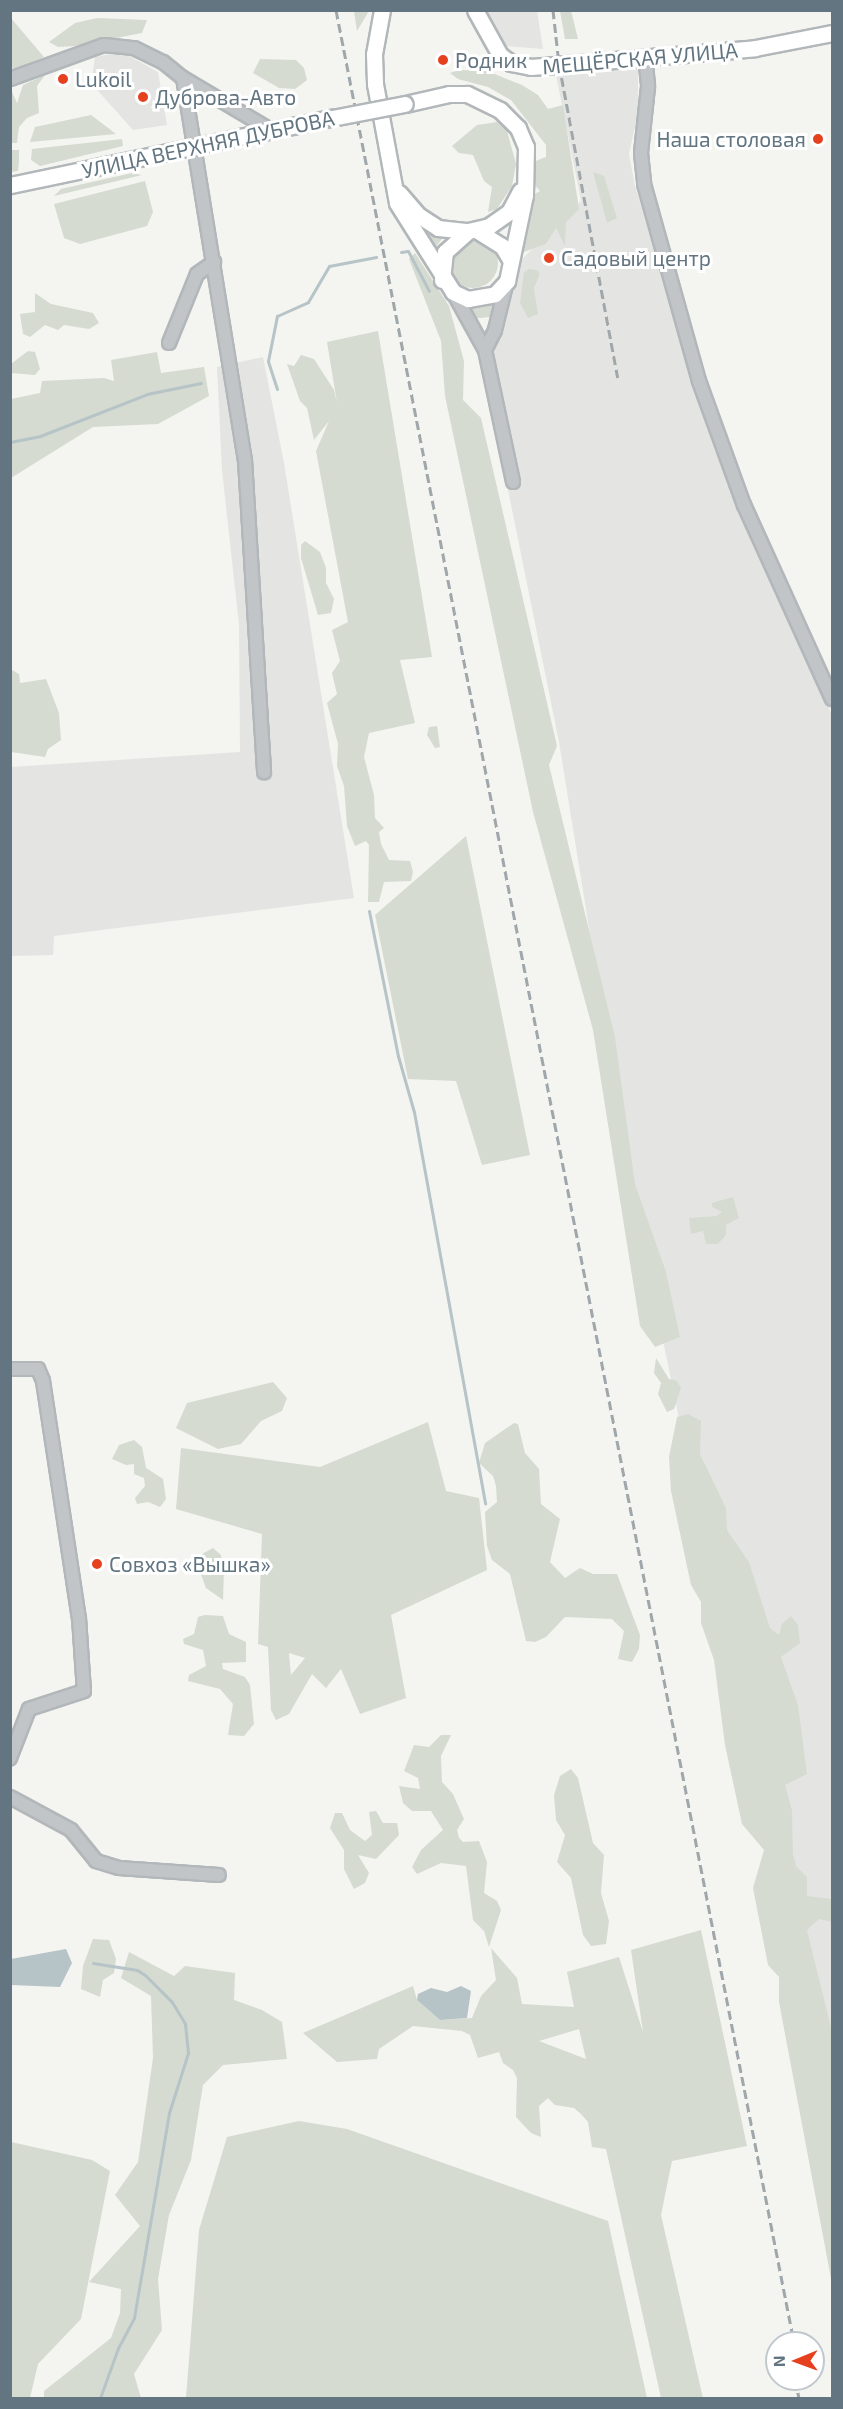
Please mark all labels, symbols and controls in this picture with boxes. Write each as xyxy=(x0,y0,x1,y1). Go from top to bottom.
street label: МЕЩЁРСКАЯ УЛИЦА xyxy=(541,37,739,79)
place label: Родник xyxy=(455,47,527,73)
marker: Родник xyxy=(436,53,450,67)
place label: Lukoil xyxy=(75,66,132,92)
marker: Lukoil xyxy=(56,72,70,86)
place label: Дуброва-Авто xyxy=(155,84,296,110)
marker: Дуброва-Авто xyxy=(136,90,150,104)
street label: УЛИЦА ВЕРХНЯЯ ДУБРОВА xyxy=(80,105,336,183)
place label: Наша столовая xyxy=(656,126,806,152)
marker: Наша столовая xyxy=(811,132,825,146)
place label: Садовый центр xyxy=(561,245,711,271)
marker: Садовый центр xyxy=(542,251,556,265)
place label: Совхоз «Вышка» xyxy=(109,1551,271,1577)
marker: Совхоз «Вышка» xyxy=(90,1557,104,1571)
north arrow xyxy=(765,2331,825,2391)
text: N xyxy=(769,2355,788,2367)

